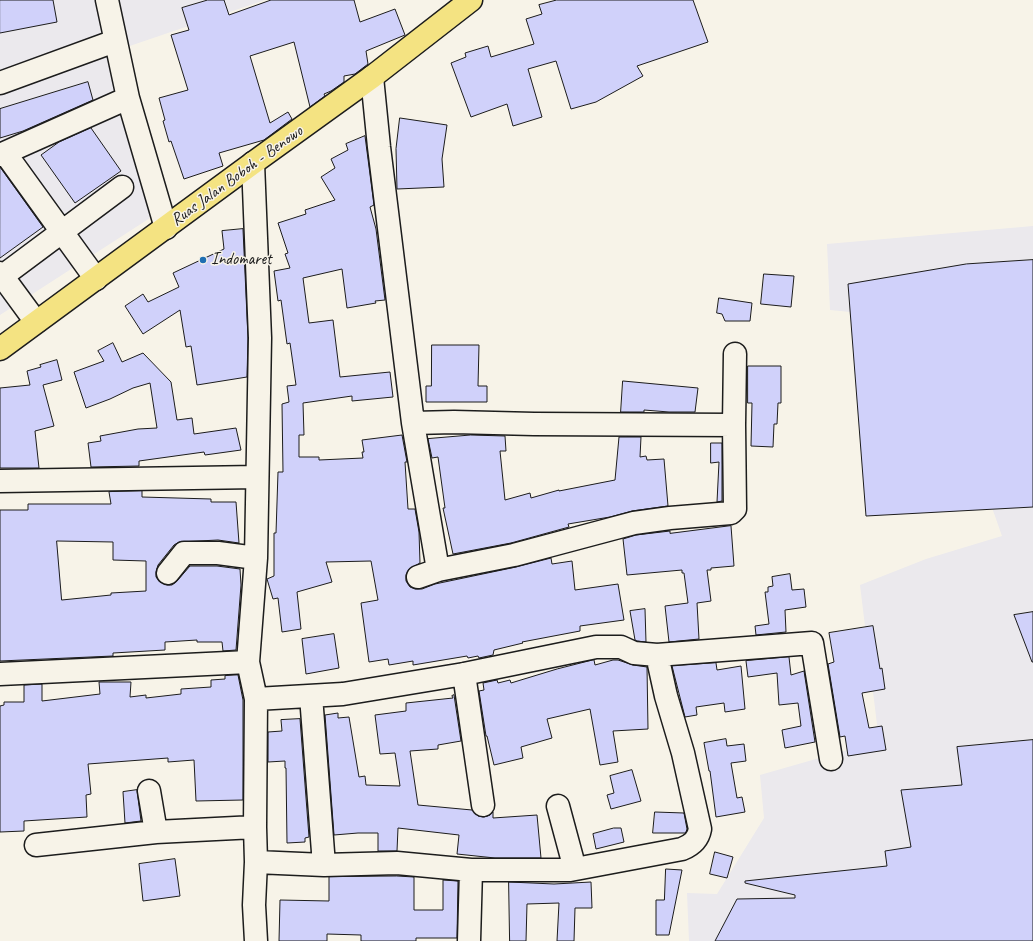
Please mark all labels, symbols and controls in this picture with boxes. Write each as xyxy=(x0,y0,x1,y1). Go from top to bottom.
street label: Ruas Jalan Boboh - Benowo xyxy=(167,121,307,231)
place label: Indomaret xyxy=(211,250,272,270)
marker: Indomaret xyxy=(198,255,208,265)

